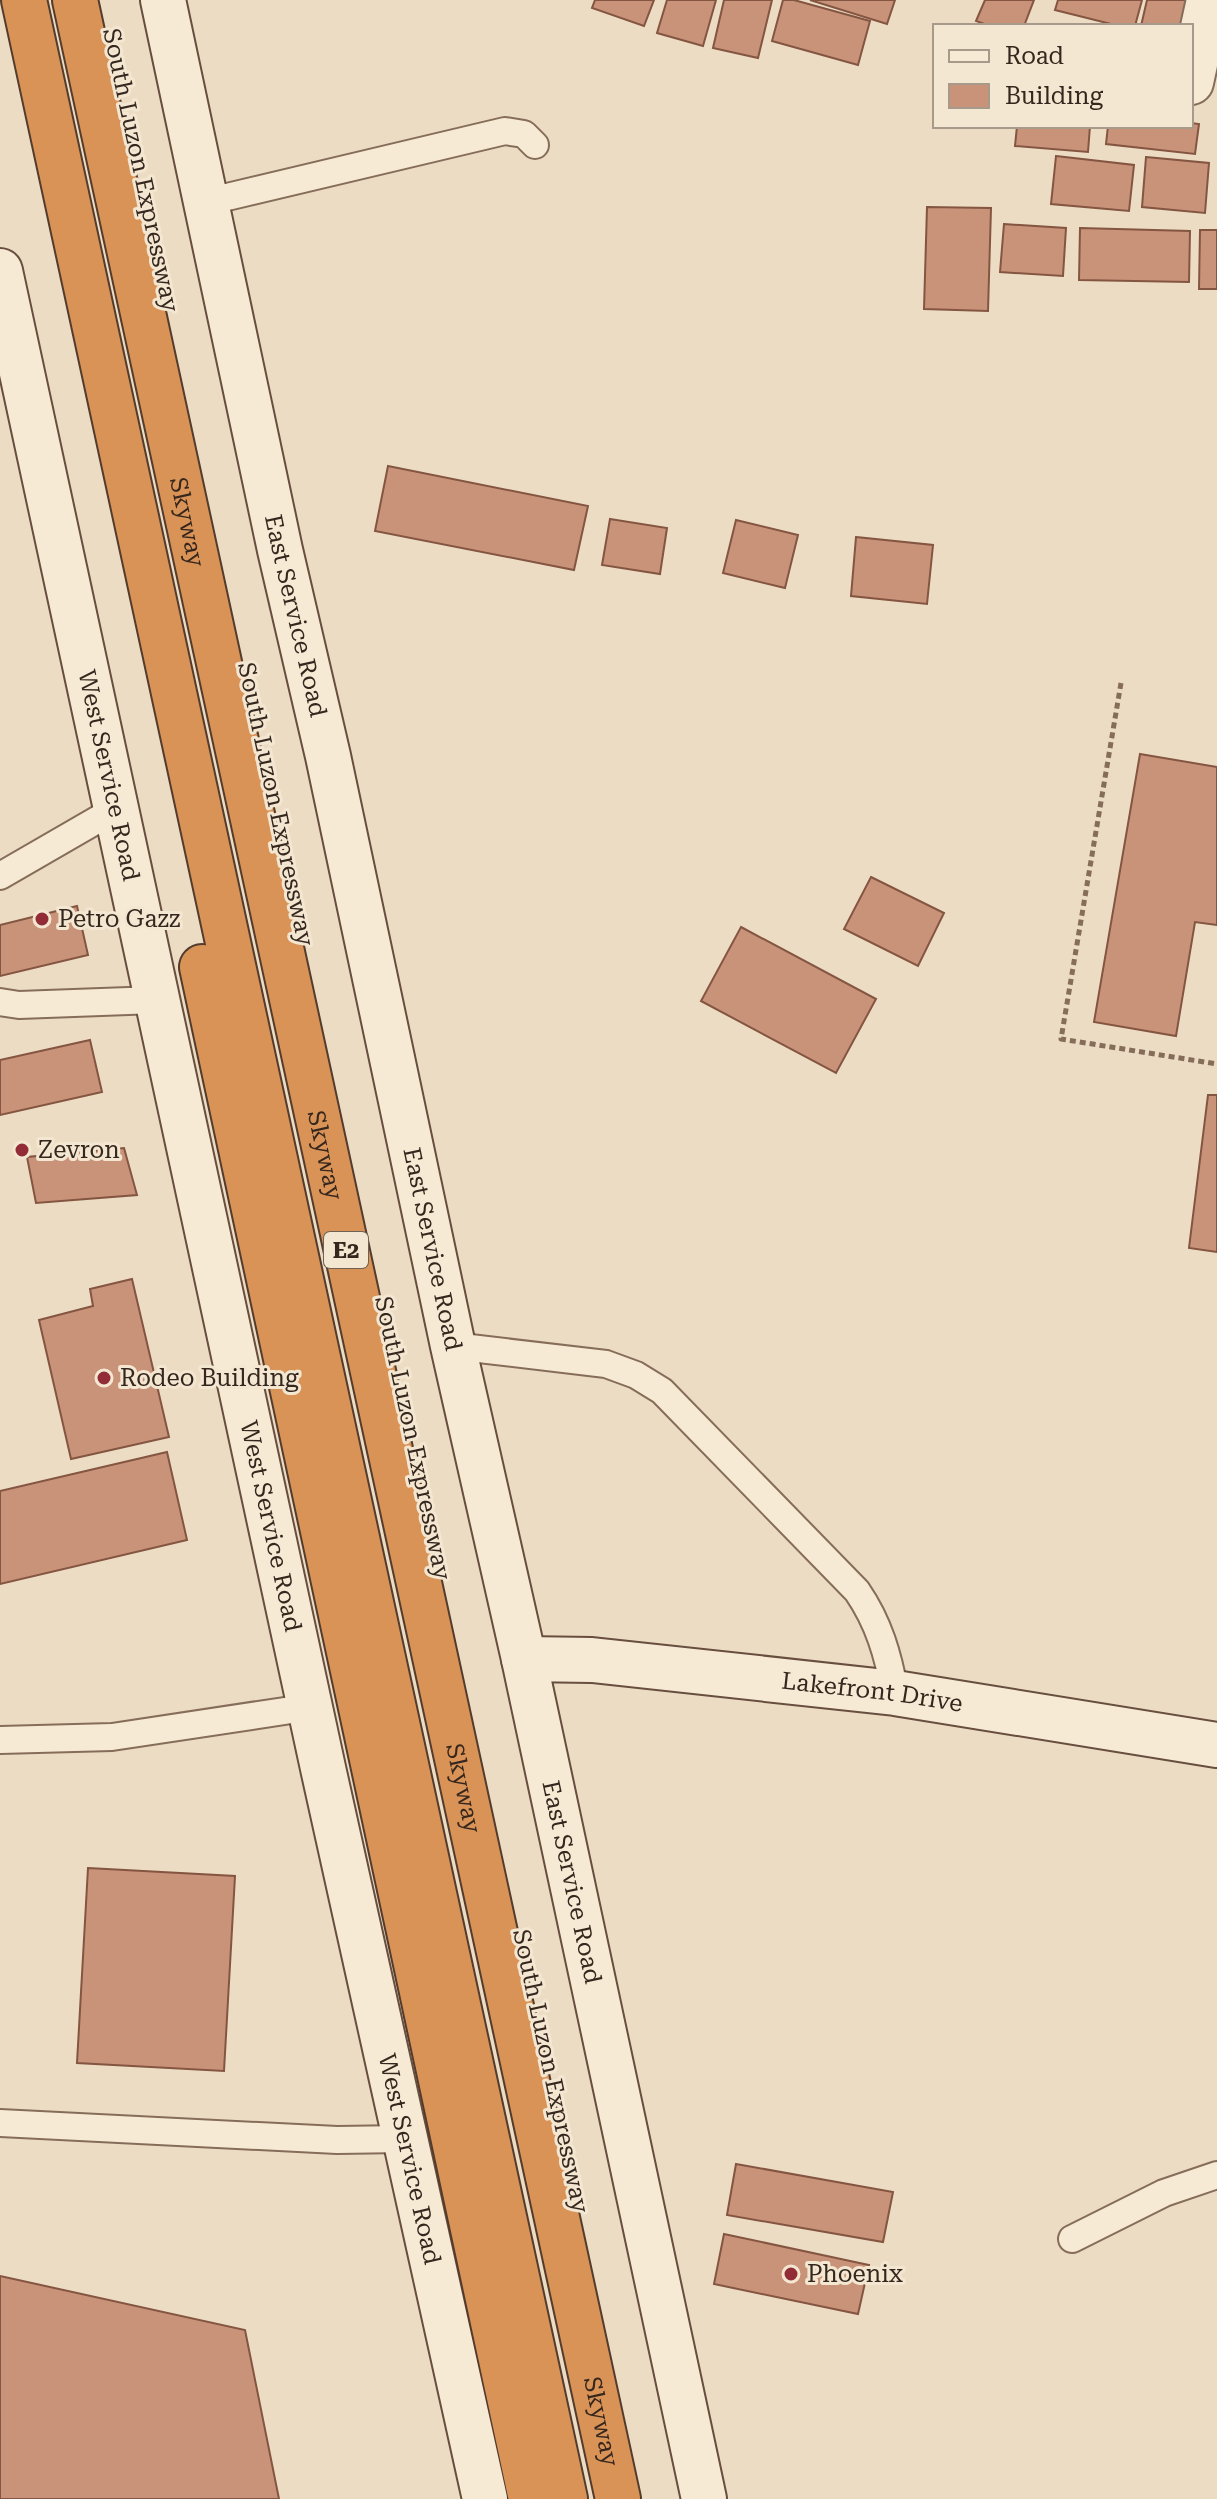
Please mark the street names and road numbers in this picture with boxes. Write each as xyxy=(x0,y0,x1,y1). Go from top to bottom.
street label: South Luzon Expressway xyxy=(97,26,185,315)
street label: Skyway xyxy=(164,475,211,570)
street label: East Service Road xyxy=(259,512,332,720)
street label: South Luzon Expressway xyxy=(232,660,320,949)
street label: West Service Road xyxy=(72,667,145,883)
street label: Skyway xyxy=(302,1108,349,1203)
street label: East Service Road xyxy=(397,1145,468,1353)
road number: E2 xyxy=(324,1232,368,1268)
street label: South Luzon Expressway xyxy=(369,1294,457,1583)
street label: West Service Road xyxy=(234,1418,307,1634)
street label: Lakefront Drive xyxy=(780,1667,965,1718)
street label: Skyway xyxy=(440,1741,487,1836)
street label: East Service Road xyxy=(536,1778,607,1986)
street label: South Luzon Expressway xyxy=(507,1927,595,2216)
street label: West Service Road xyxy=(373,2051,447,2267)
street label: Skyway xyxy=(578,2374,625,2470)

